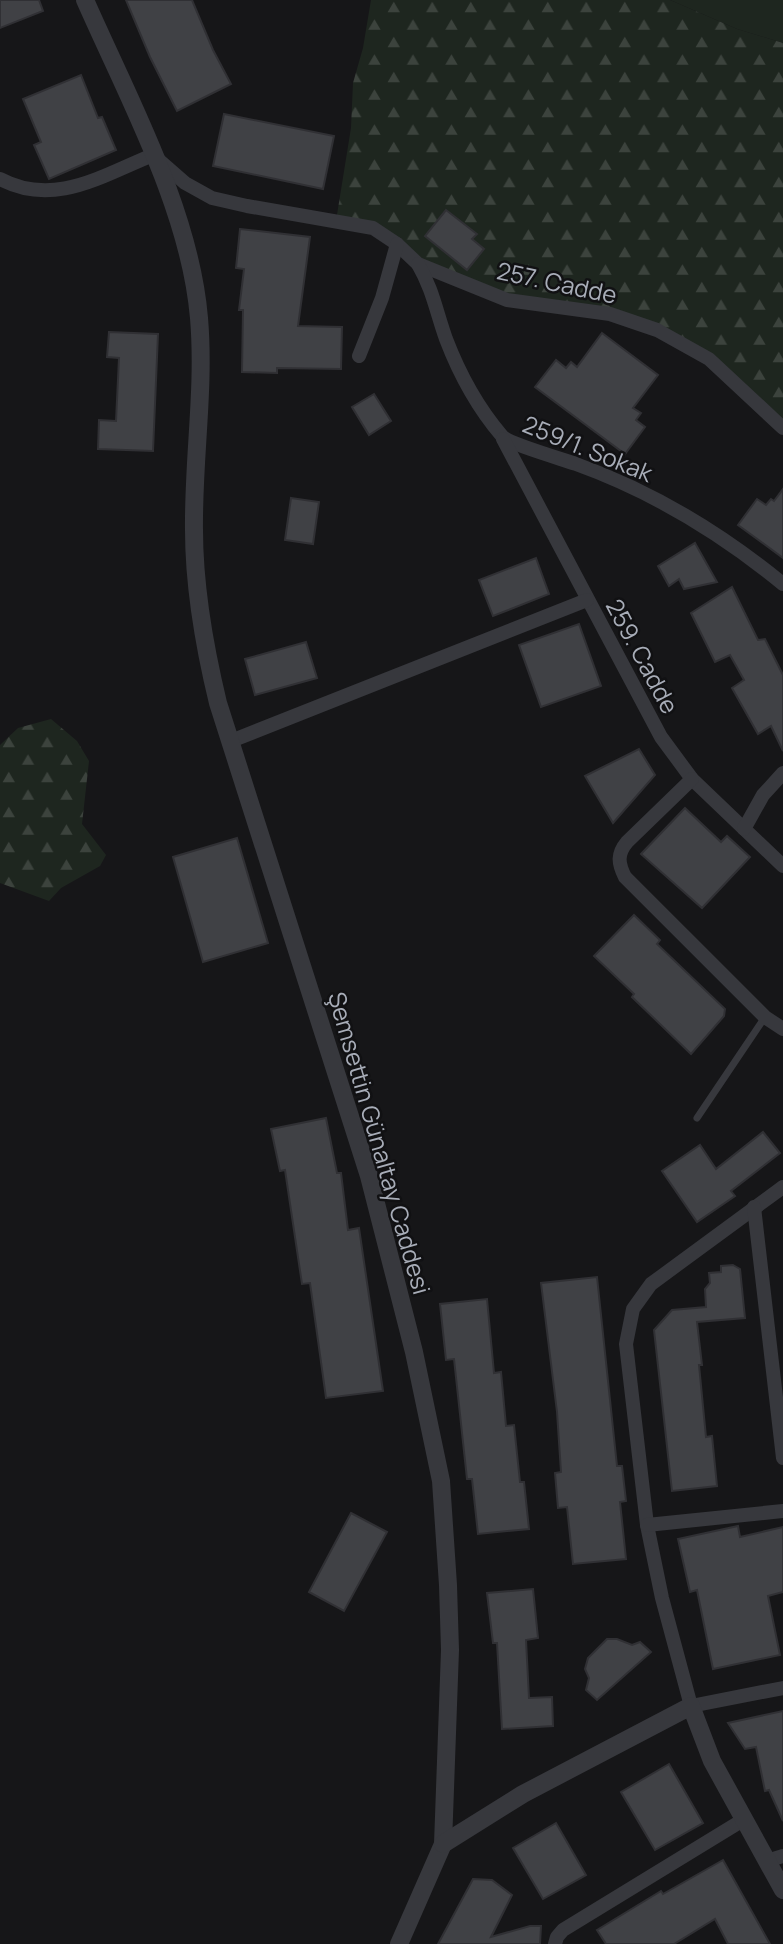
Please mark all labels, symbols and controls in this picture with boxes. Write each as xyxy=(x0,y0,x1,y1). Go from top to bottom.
street label: 257. Cadde xyxy=(494,253,620,311)
street label: 259/1. Sokak xyxy=(518,407,659,489)
street label: 259. Cadde xyxy=(599,593,687,719)
street label: Şemsettin Günaltay Caddesi xyxy=(321,988,439,1298)

